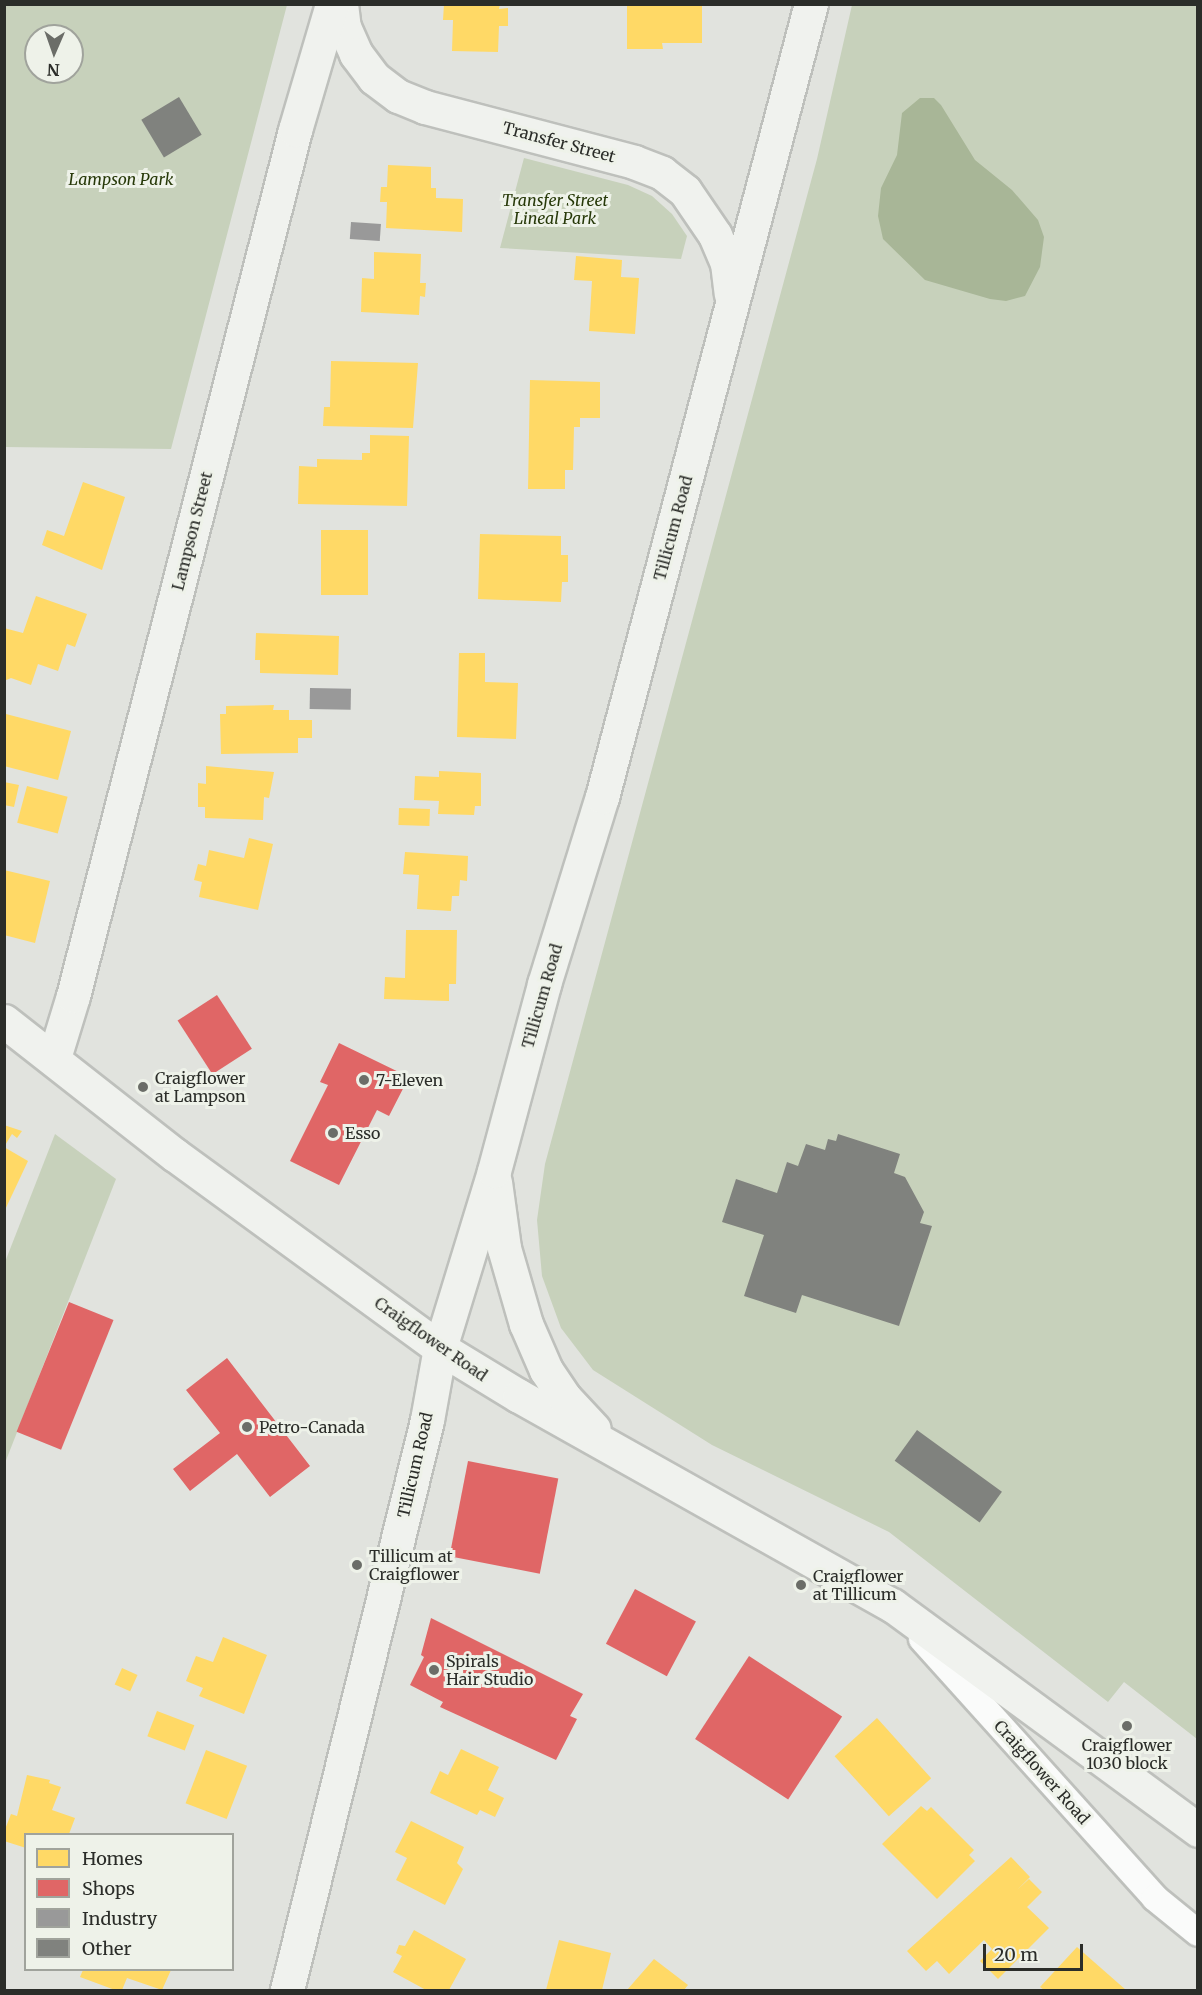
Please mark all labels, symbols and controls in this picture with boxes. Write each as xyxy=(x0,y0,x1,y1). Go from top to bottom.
north arrow xyxy=(24,24,84,84)
text: N xyxy=(47,60,60,80)
street label: Transfer Street xyxy=(500,118,618,166)
park label: Lampson Park xyxy=(69,169,173,189)
park label: Transfer Street Lineal Park xyxy=(502,190,608,228)
street label: Lampson Street xyxy=(168,470,216,592)
street label: Tillicum Road xyxy=(650,473,696,583)
street label: Tillicum Road xyxy=(518,942,566,1050)
place label: Craigflower at Lampson xyxy=(155,1068,246,1106)
place label: 7-Eleven xyxy=(376,1070,443,1090)
marker: 7-Eleven xyxy=(357,1073,371,1087)
marker: Craigflower at Lampson xyxy=(136,1080,150,1094)
place label: Esso xyxy=(345,1123,380,1143)
marker: Esso xyxy=(326,1126,340,1140)
street label: Craigflower Road xyxy=(371,1293,491,1385)
street label: Tillicum Road xyxy=(394,1410,436,1520)
place label: Petro-Canada xyxy=(259,1417,365,1437)
marker: Petro-Canada xyxy=(240,1420,254,1434)
place label: Tillicum at Craigflower xyxy=(369,1546,460,1584)
marker: Tillicum at Craigflower xyxy=(350,1558,364,1572)
place label: Craigflower at Tillicum xyxy=(813,1566,904,1604)
marker: Craigflower at Tillicum xyxy=(794,1578,808,1592)
place label: Spirals Hair Studio xyxy=(446,1651,533,1689)
marker: Spirals Hair Studio xyxy=(427,1663,441,1677)
street label: Craigflower Road xyxy=(990,1716,1094,1828)
marker: Craigflower 1030 block xyxy=(1120,1719,1134,1733)
place label: Craigflower 1030 block xyxy=(1082,1735,1172,1773)
legend xyxy=(24,1833,234,1971)
text: Homes xyxy=(82,1847,143,1870)
text: Shops xyxy=(82,1877,135,1900)
text: Industry xyxy=(82,1907,157,1930)
scale bar xyxy=(986,1932,1086,1970)
text: Other xyxy=(82,1937,132,1960)
text: 20 m xyxy=(994,1943,1038,1966)

